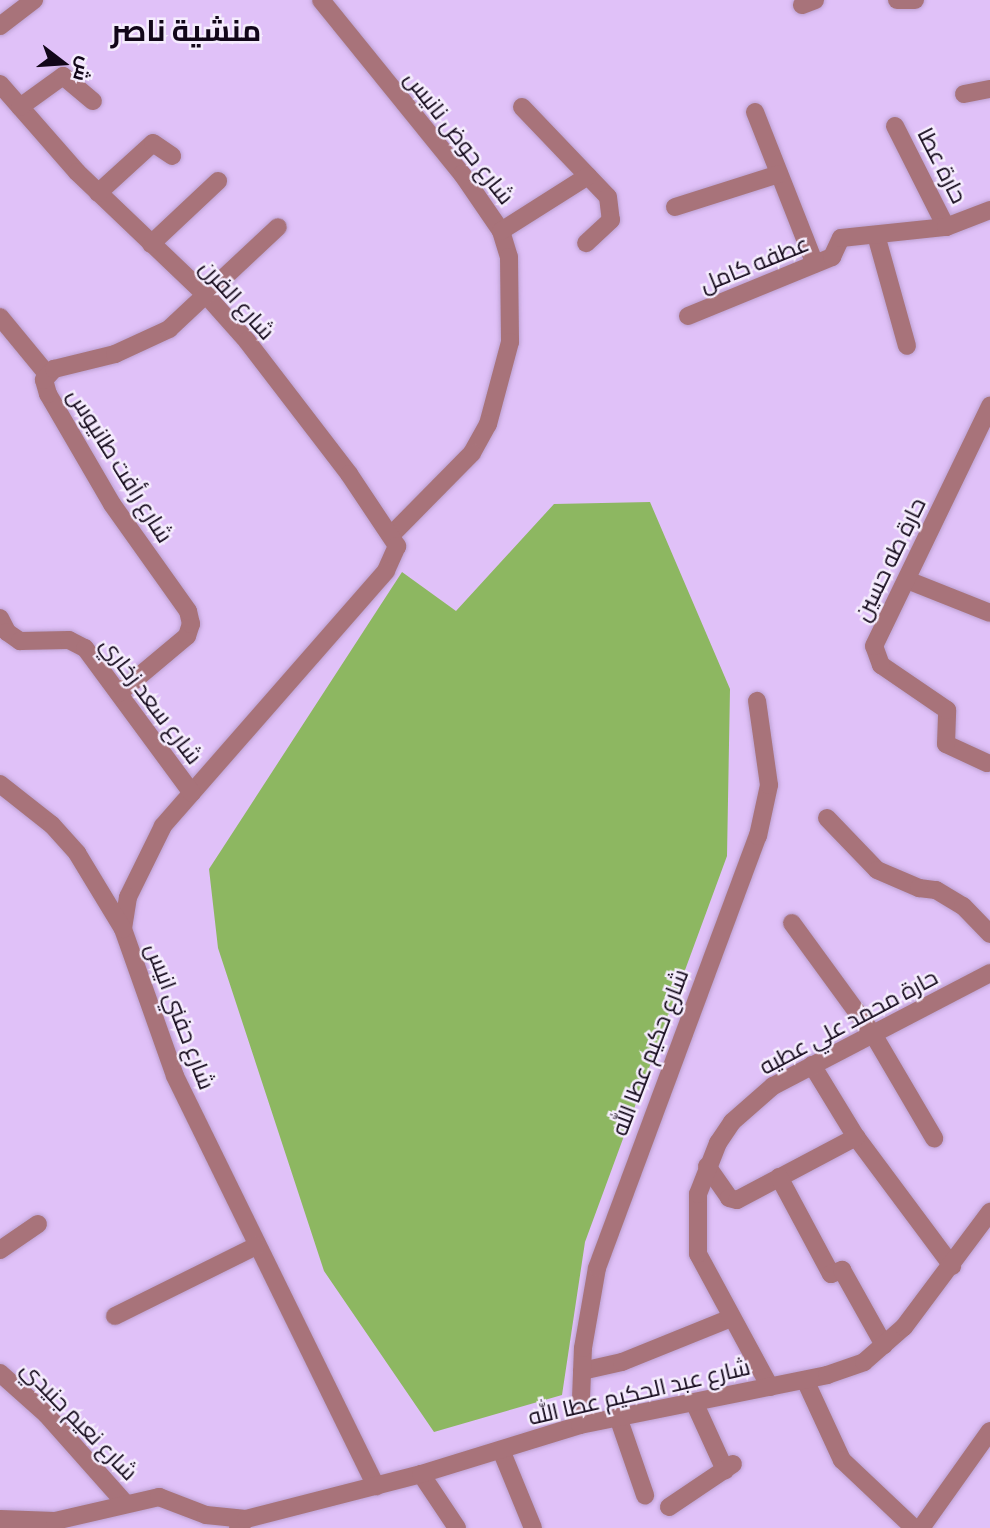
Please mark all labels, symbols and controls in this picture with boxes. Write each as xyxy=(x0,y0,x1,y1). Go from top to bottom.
district label: منشية ناصر xyxy=(111,12,261,48)
north arrow xyxy=(28,28,98,98)
text: ش xyxy=(67,54,99,85)
street label: شارع حوض نانيس xyxy=(399,65,521,209)
street label: حارة عطا xyxy=(912,123,974,207)
street label: عطفه كامل xyxy=(695,229,813,297)
street label: شارع الفرن xyxy=(195,253,281,345)
street label: شارع رأفت طانيوس xyxy=(62,383,180,547)
street label: حارة طه حسين xyxy=(847,493,931,625)
street label: شارع سعد زخاري xyxy=(95,631,209,769)
street label: شارع حفني انيس xyxy=(140,939,222,1093)
street label: حارة محمد علي عطيه xyxy=(754,962,942,1080)
street label: شارع حكيم عطا الله xyxy=(605,965,693,1139)
street label: شارع عبد الحكيم عطا الله xyxy=(525,1352,753,1430)
street label: شارع نعيم جنيدي xyxy=(16,1354,144,1486)

